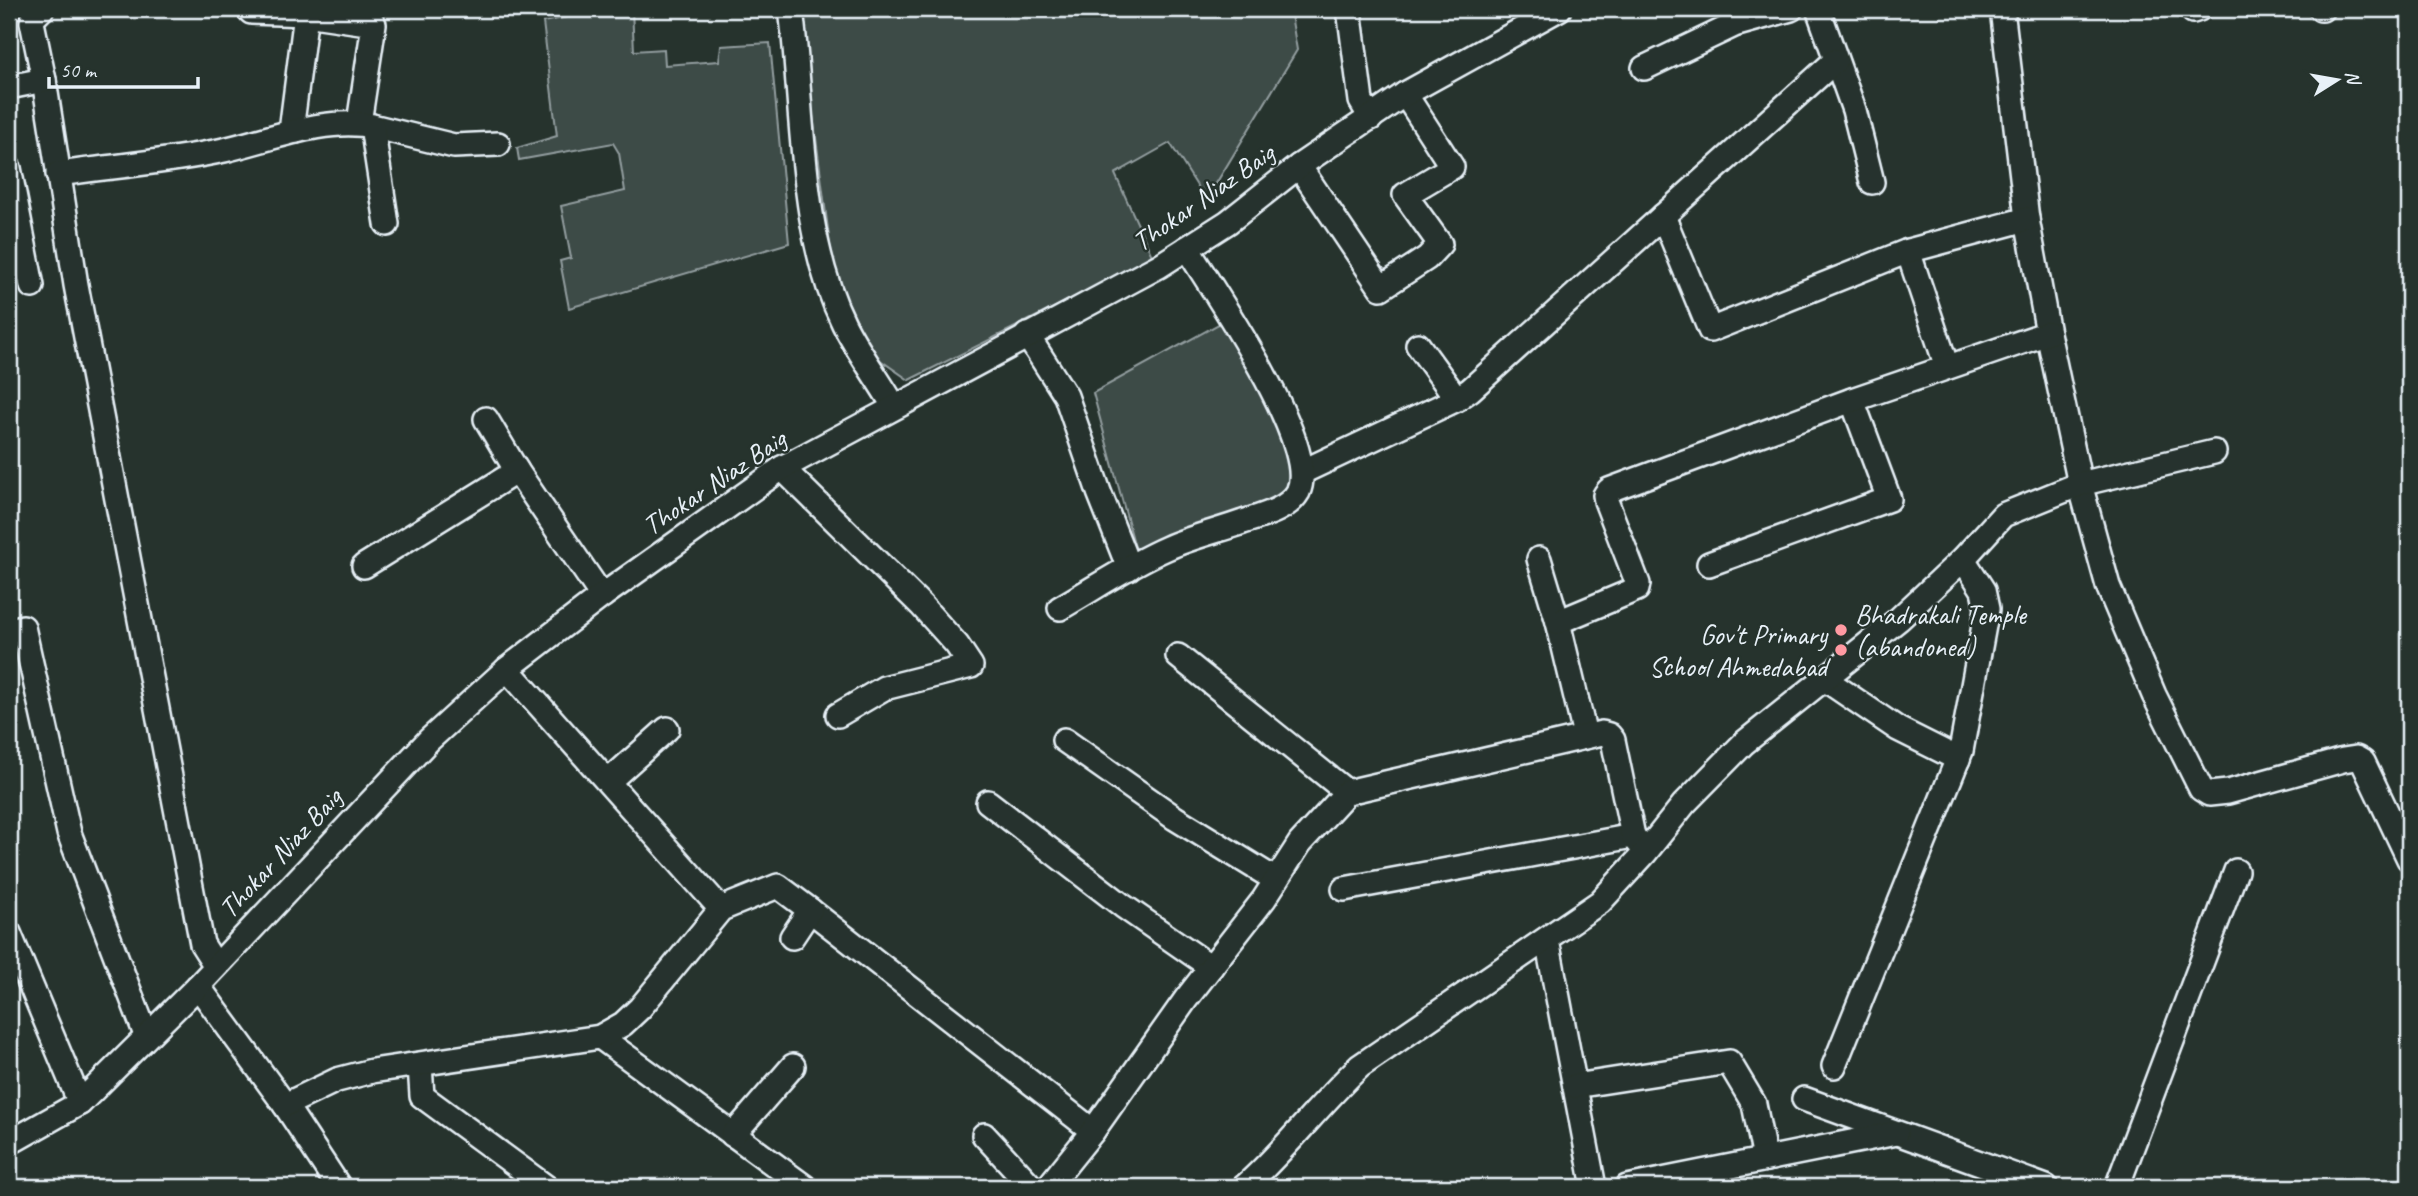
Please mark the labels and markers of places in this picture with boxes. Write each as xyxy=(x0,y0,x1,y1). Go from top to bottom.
place label: Bhadrakali Temple (abandoned) xyxy=(1855,597,2028,664)
place label: Gov't Primary School Ahmedabad xyxy=(1649,617,1831,684)
marker: Bhadrakali Temple (abandoned) xyxy=(1833,622,1849,638)
marker: Gov't Primary School Ahmedabad xyxy=(1833,642,1849,658)

